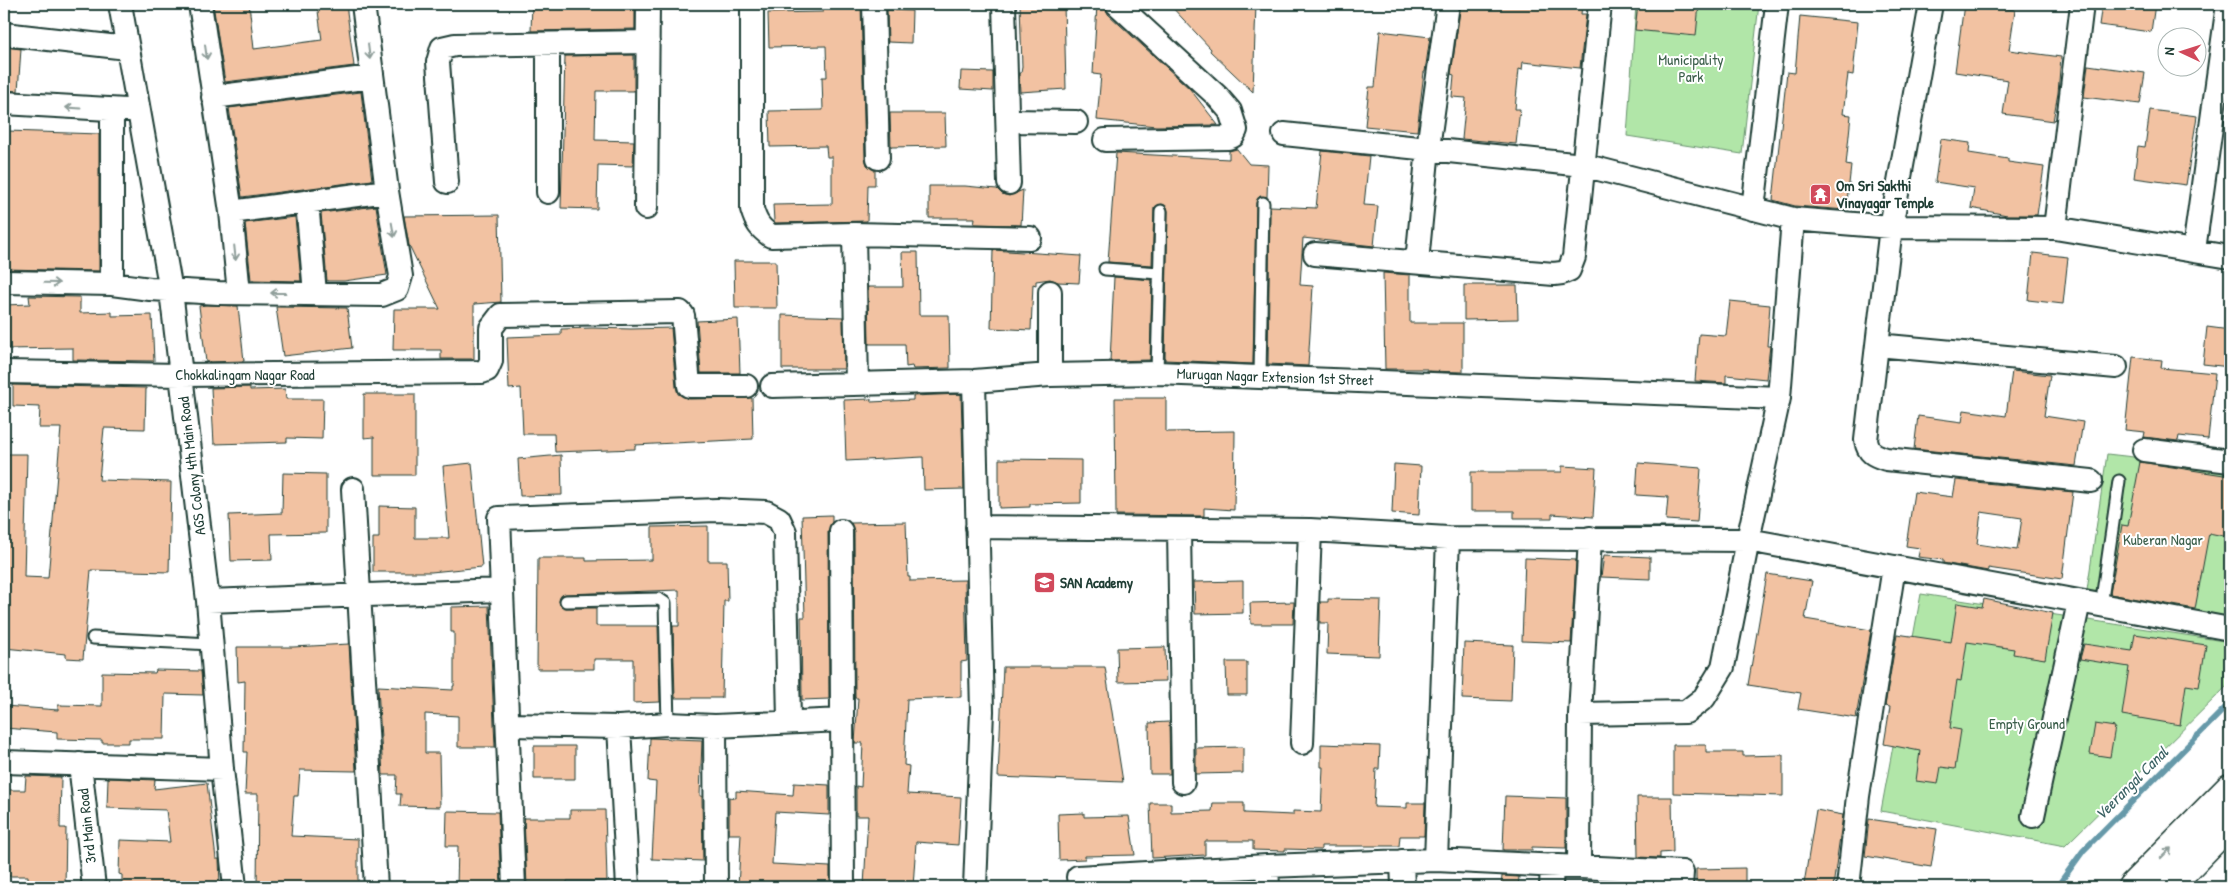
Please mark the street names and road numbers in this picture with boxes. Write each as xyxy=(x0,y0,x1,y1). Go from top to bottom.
street label: Murugan Nagar Extension 1st Street xyxy=(1176,363,1374,390)
street label: Chokkalingam Nagar Road xyxy=(175,364,315,385)
street label: AGS Colony 4th Main Road xyxy=(173,396,210,536)
street label: 3rd Main Road xyxy=(72,788,101,864)

